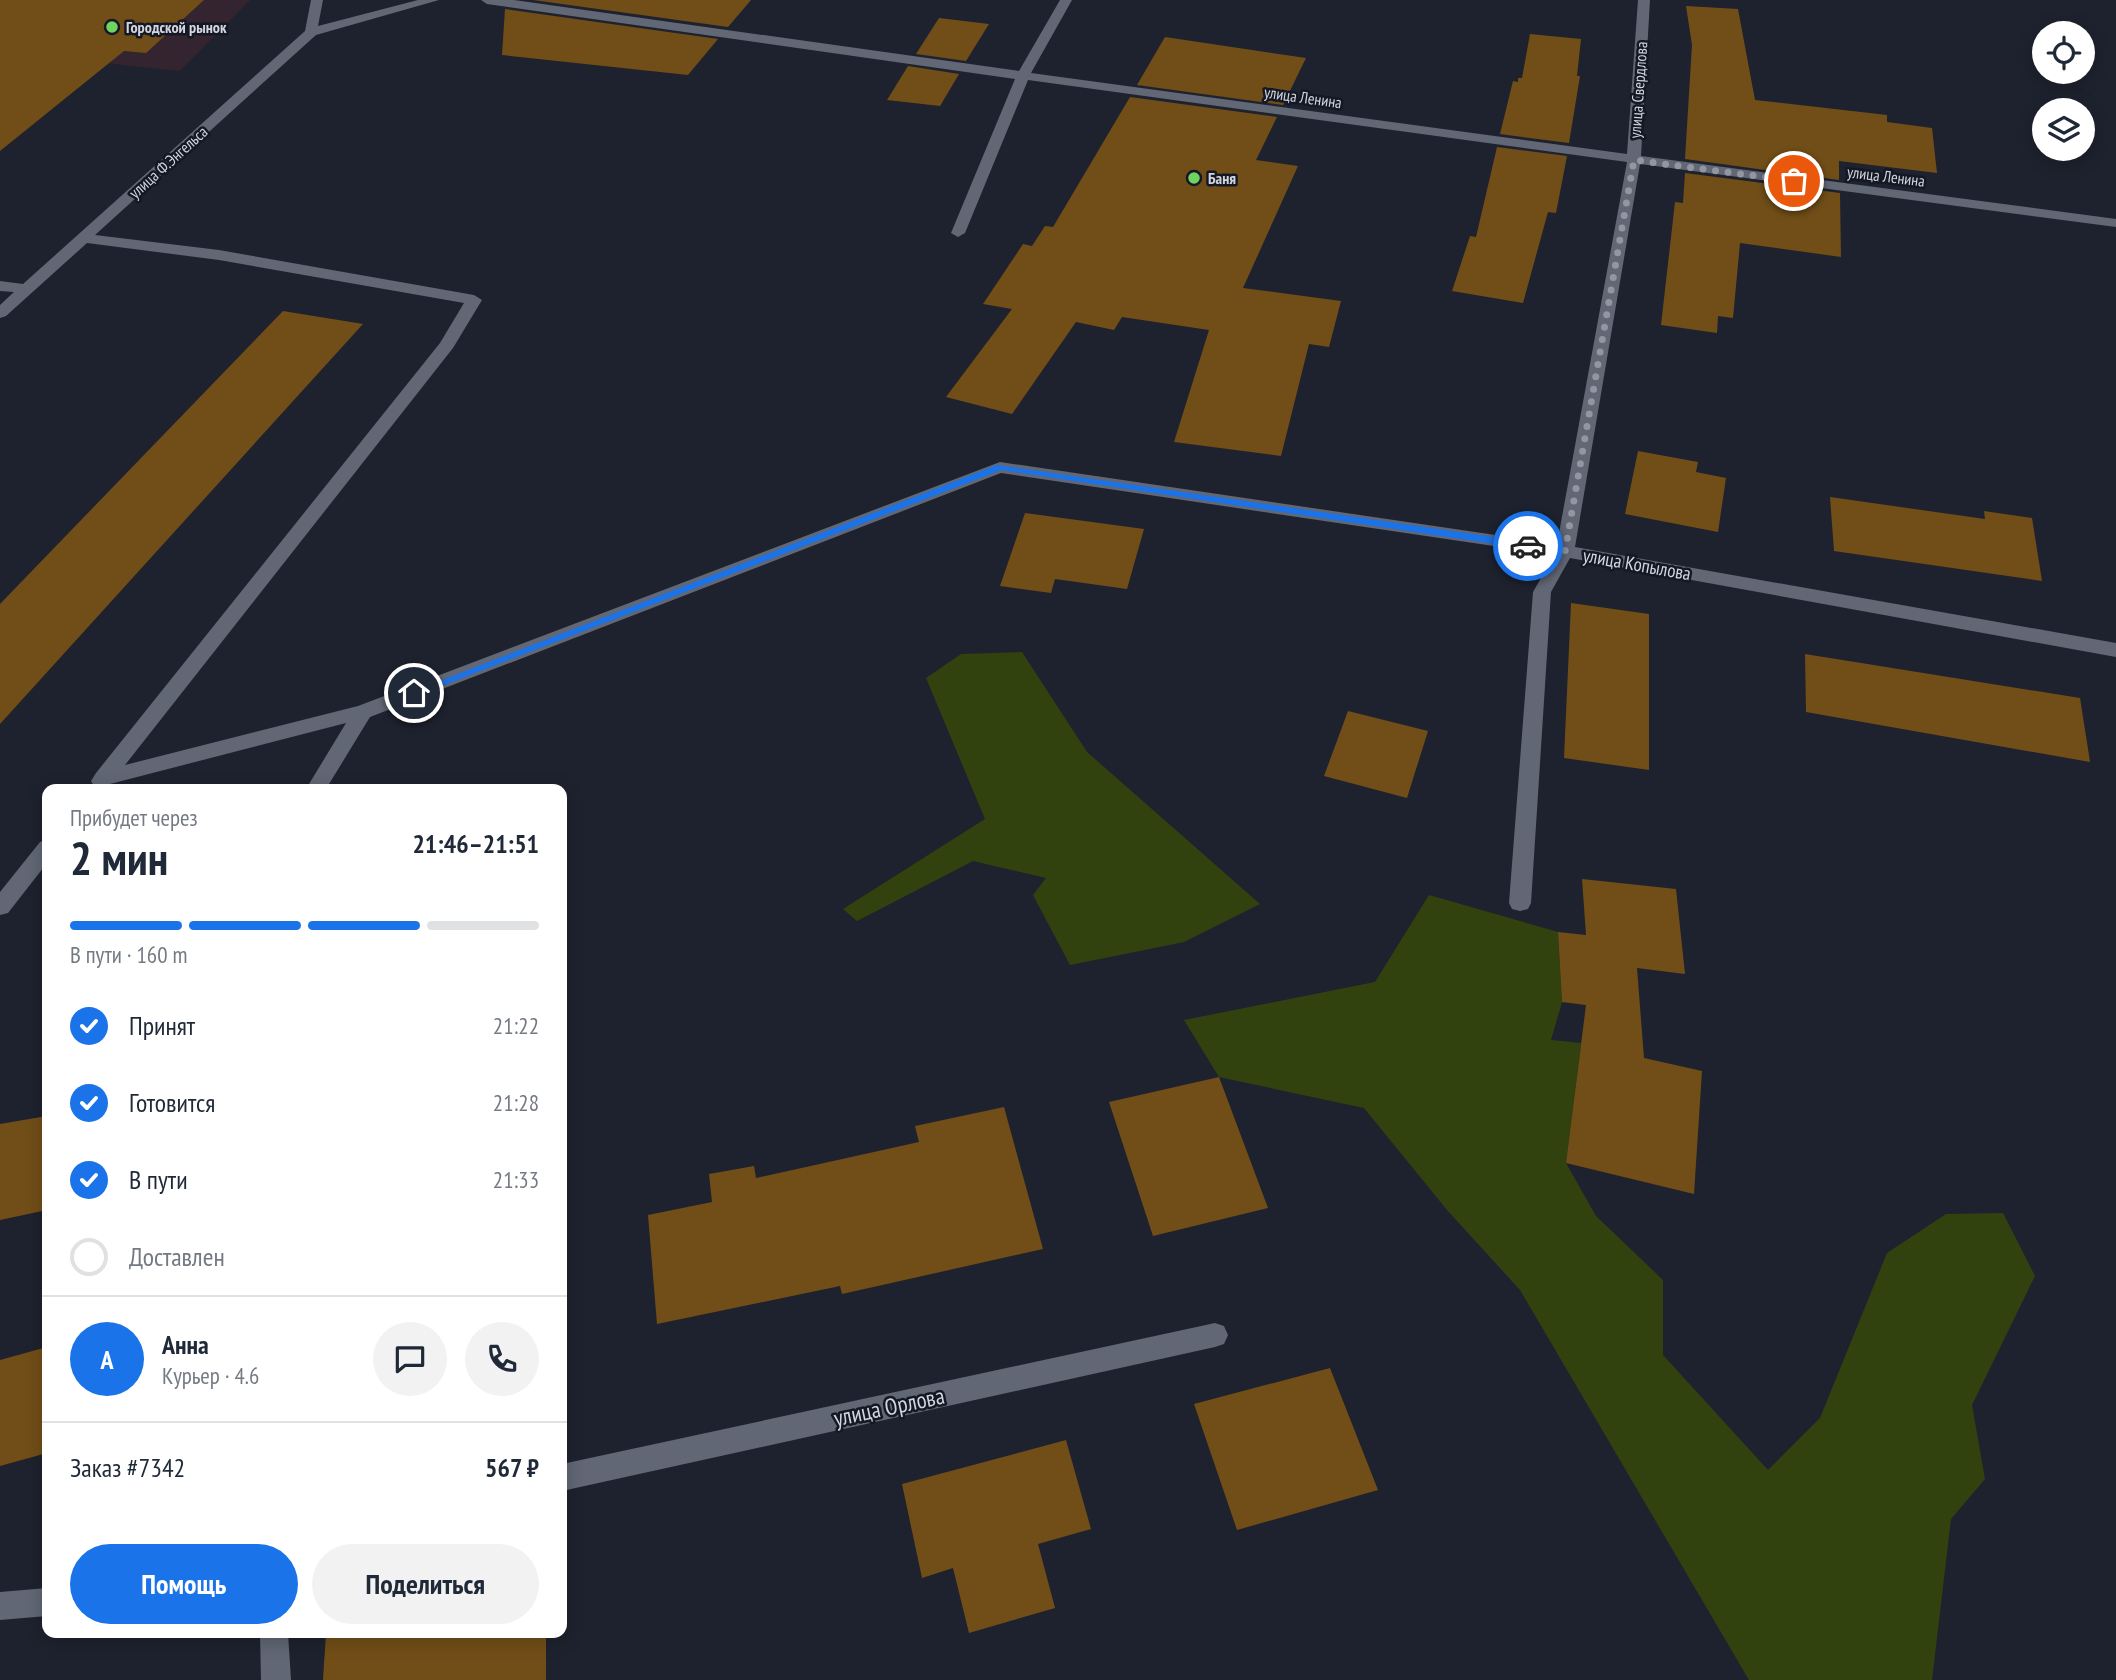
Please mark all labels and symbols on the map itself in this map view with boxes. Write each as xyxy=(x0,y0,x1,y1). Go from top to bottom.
place label: Городской рынок xyxy=(126,17,227,37)
marker: Городской рынок xyxy=(104,19,120,35)
street label: улица Свердлова xyxy=(1625,41,1651,139)
street label: улица Ленина xyxy=(1263,82,1343,112)
street label: улица Ф.Энгельса xyxy=(125,122,211,202)
pin xyxy=(1764,151,1824,211)
street label: улица Ленина xyxy=(1846,161,1926,191)
place label: Баня xyxy=(1208,168,1236,188)
marker: Баня xyxy=(1186,170,1202,186)
courier xyxy=(1493,511,1563,581)
street label: улица Копылова xyxy=(1581,543,1693,585)
pin xyxy=(384,663,444,723)
street label: улица Орлова xyxy=(831,1381,947,1432)

